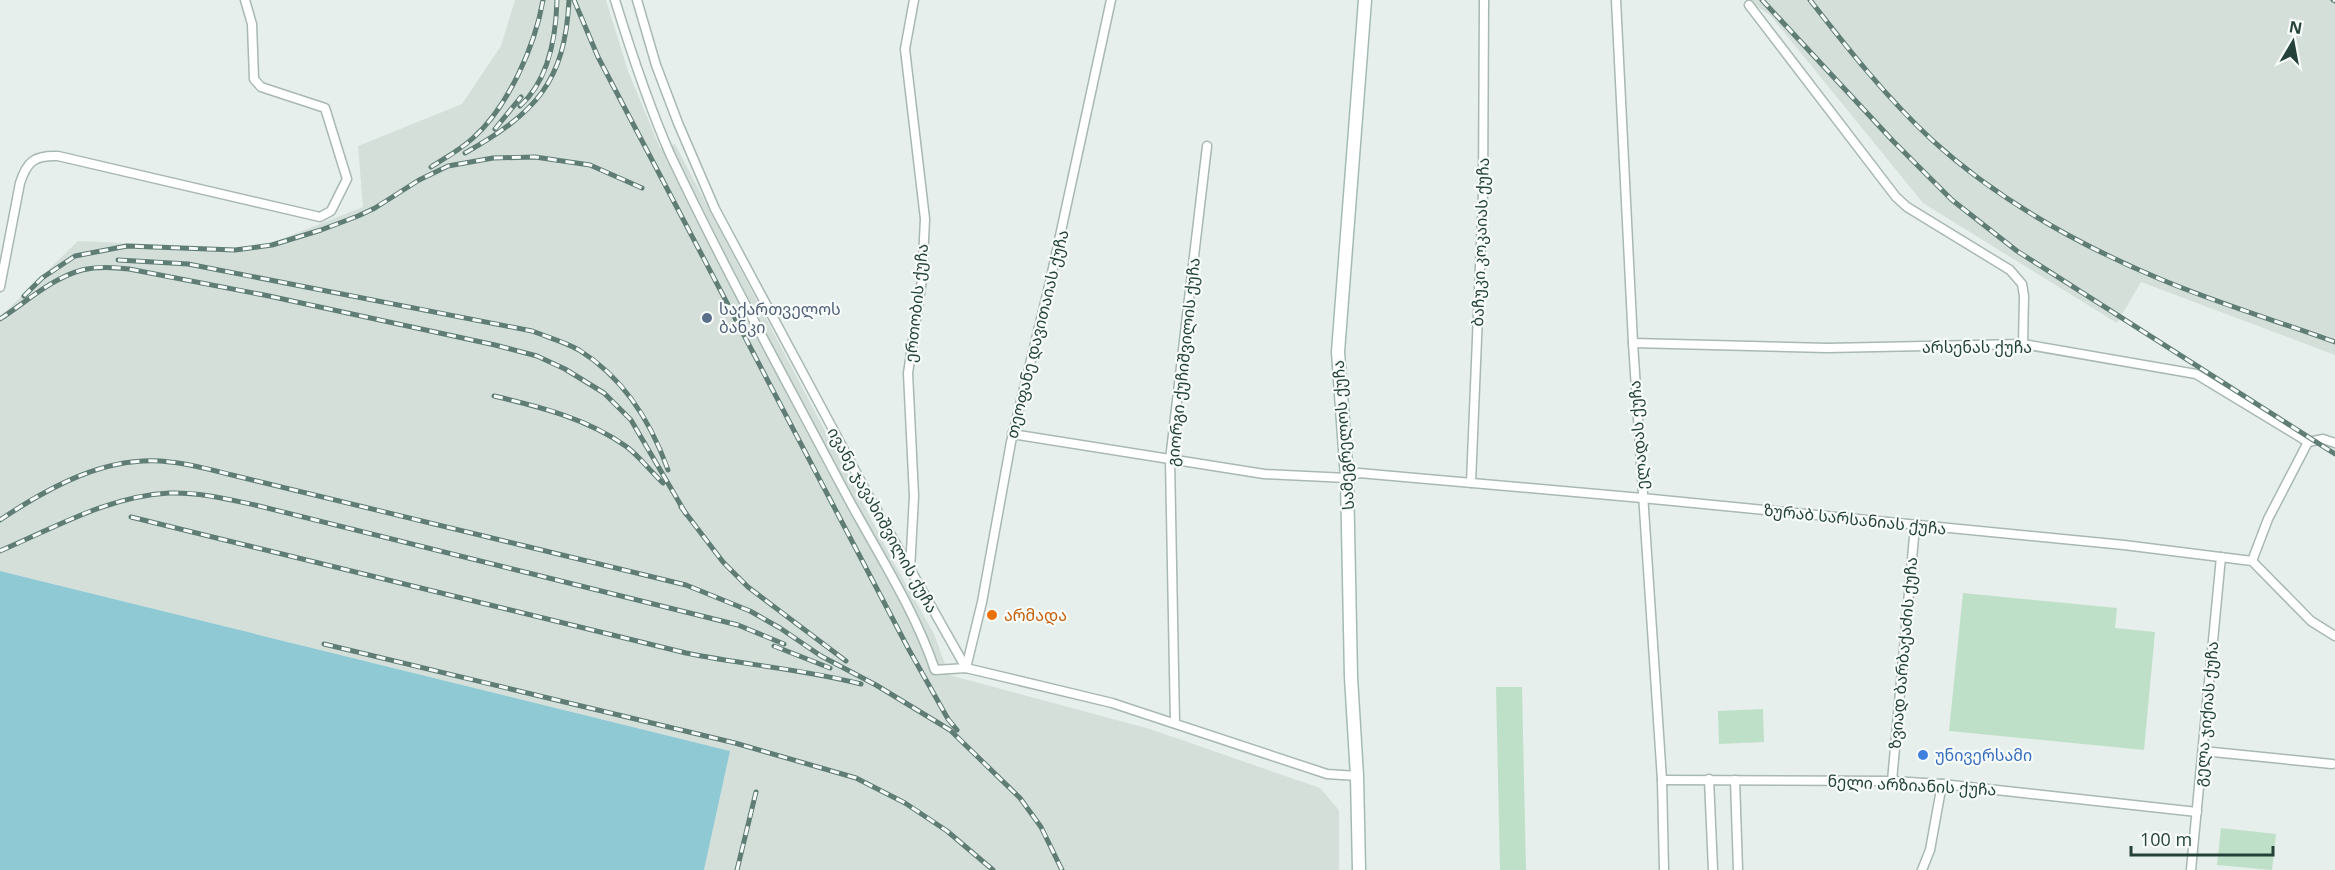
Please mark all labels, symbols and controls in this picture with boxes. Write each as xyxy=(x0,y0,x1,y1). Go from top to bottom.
north arrow xyxy=(2263,12,2323,72)
text: N xyxy=(2287,15,2304,39)
street label: ბაჩუკი კოკაიას ქუჩა xyxy=(1466,157,1494,327)
street label: თეოფანე დავითაიას ქუჩა xyxy=(1000,227,1074,441)
street label: ერთობის ქუჩა xyxy=(899,243,933,363)
street label: გიორგი ქუჩიშვილის ქუჩა xyxy=(1161,257,1205,467)
place label: საქართველოს ბანკი xyxy=(719,298,841,338)
marker: საქართველოს ბანკი xyxy=(700,311,714,325)
street label: არსენას ქუჩა xyxy=(1922,336,2032,358)
street label: სამეგრელოს ქუჩა xyxy=(1327,359,1359,511)
street label: ელადას ქუჩა xyxy=(1623,380,1653,490)
street label: ივანე ჯავახიშვილის ქუჩა xyxy=(823,423,943,617)
street label: ზურაბ სარსანიას ქუჩა xyxy=(1763,498,1947,540)
street label: ზვიად ბარბაქაძის ქუჩა xyxy=(1884,556,1922,750)
place label: არმადა xyxy=(1004,604,1067,626)
marker: არმადა xyxy=(985,608,999,622)
street label: გელა ჯიქიას ქუჩა xyxy=(2189,640,2223,788)
place label: უნივერსამი xyxy=(1935,744,2032,766)
marker: უნივერსამი xyxy=(1916,748,1930,762)
street label: ნელი არზიანის ქუჩა xyxy=(1827,770,1997,800)
scale bar xyxy=(2131,819,2274,857)
text: 100 m xyxy=(2140,827,2192,851)

